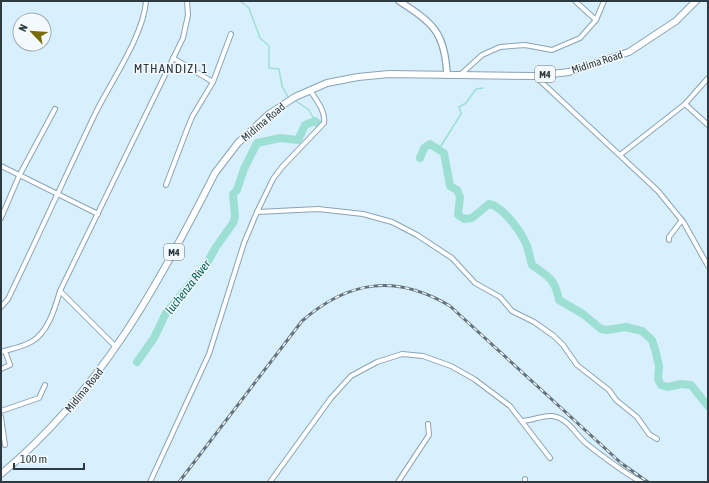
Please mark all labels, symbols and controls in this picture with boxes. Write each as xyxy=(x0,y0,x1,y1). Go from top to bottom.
north arrow xyxy=(12,12,52,52)
text: N xyxy=(16,22,30,33)
street label: Midima Road xyxy=(570,48,624,76)
district label: MTHANDIZI 1 xyxy=(134,61,208,76)
road number: M4 xyxy=(535,66,555,82)
street label: Midima Road xyxy=(239,100,287,144)
road number: M4 xyxy=(164,244,184,260)
water label: luchenza River xyxy=(163,257,214,317)
street label: Midima Road xyxy=(63,366,105,414)
scale bar xyxy=(14,445,84,471)
text: 100 m xyxy=(20,452,47,466)

